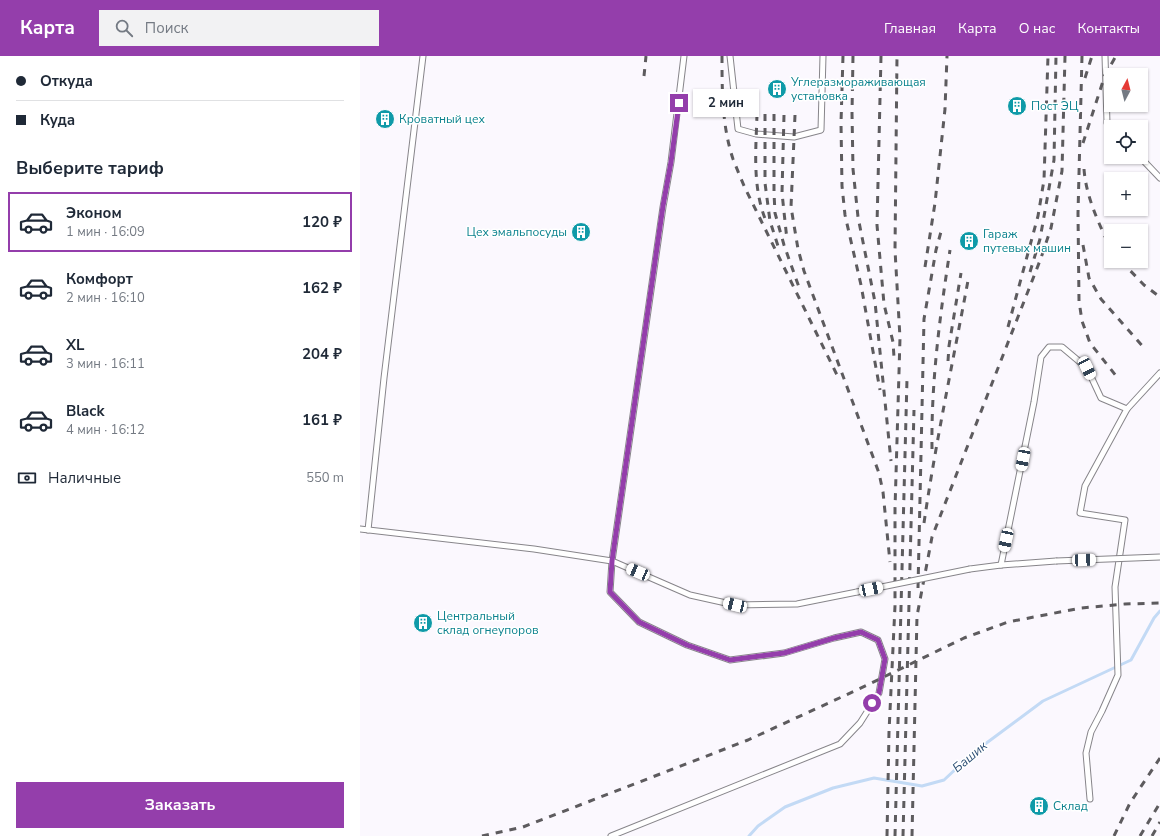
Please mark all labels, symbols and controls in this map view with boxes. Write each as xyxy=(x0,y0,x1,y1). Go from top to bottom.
search box xyxy=(99,10,379,46)
text: Карта xyxy=(20,15,75,41)
icon: search xyxy=(113,17,135,39)
text: Поиск xyxy=(145,18,188,38)
text: Главная xyxy=(884,19,936,38)
text: Карта xyxy=(958,19,997,38)
text: О нас xyxy=(1019,19,1055,38)
text: Контакты xyxy=(1077,19,1140,38)
north arrow xyxy=(1104,68,1148,112)
map controls xyxy=(1104,68,1148,268)
text: Откуда xyxy=(40,71,93,91)
place label: Углеразмораживающая установка xyxy=(790,74,926,104)
building icon: Углеразмораживающая установка xyxy=(766,78,788,100)
callout: 2 мин xyxy=(693,89,759,117)
route end xyxy=(670,94,688,112)
text: 2 мин xyxy=(708,94,744,112)
building icon: Поcт ЭЦ xyxy=(1006,95,1028,117)
place label: Поcт ЭЦ xyxy=(1031,98,1079,114)
building icon: Кроватный цех xyxy=(374,108,396,130)
text: Куда xyxy=(40,110,75,130)
place label: Кроватный цех xyxy=(399,111,485,127)
button: locate xyxy=(1104,120,1148,164)
text: Выберите тариф xyxy=(16,156,164,180)
button: + xyxy=(1104,172,1148,216)
text: Эконом xyxy=(66,203,122,223)
icon: car xyxy=(18,204,54,240)
text: 120 ₽ xyxy=(302,212,342,232)
building icon: Цех эмальпосуды xyxy=(570,221,592,243)
text: 1 мин · 16:09 xyxy=(66,223,145,241)
place label: Цех эмальпосуды xyxy=(467,224,567,240)
button: − xyxy=(1104,224,1148,268)
place label: Гараж путевых машин xyxy=(983,226,1071,256)
building icon: Гараж путевых машин xyxy=(958,230,980,252)
text: Комфорт xyxy=(66,269,133,289)
icon: car xyxy=(18,270,54,306)
text: 162 ₽ xyxy=(302,278,342,298)
text: 2 мин · 16:10 xyxy=(66,289,145,307)
text: XL xyxy=(66,335,85,355)
icon: car xyxy=(18,336,54,372)
text: 204 ₽ xyxy=(302,344,342,364)
text: 3 мин · 16:11 xyxy=(66,355,145,373)
car xyxy=(1076,355,1098,381)
text: Black xyxy=(66,401,104,421)
icon: car xyxy=(18,402,54,438)
text: 161 ₽ xyxy=(302,410,342,430)
text: 4 мин · 16:12 xyxy=(66,421,145,439)
car xyxy=(1015,446,1031,472)
icon: cash xyxy=(16,467,38,489)
text: Наличные xyxy=(48,468,121,488)
text: 550 m xyxy=(306,469,344,487)
car xyxy=(998,527,1014,553)
car xyxy=(1072,554,1096,566)
car xyxy=(625,562,651,582)
car xyxy=(858,581,884,597)
car xyxy=(722,596,748,614)
place label: Центральный склад огнеупоров xyxy=(437,608,539,638)
building icon: Центральный склад огнеупоров xyxy=(412,612,434,634)
route start xyxy=(863,694,881,712)
water label: Башик xyxy=(949,737,991,777)
button: Заказать xyxy=(16,782,344,828)
building icon: Склад xyxy=(1028,795,1050,817)
place label: Склад xyxy=(1053,798,1088,814)

